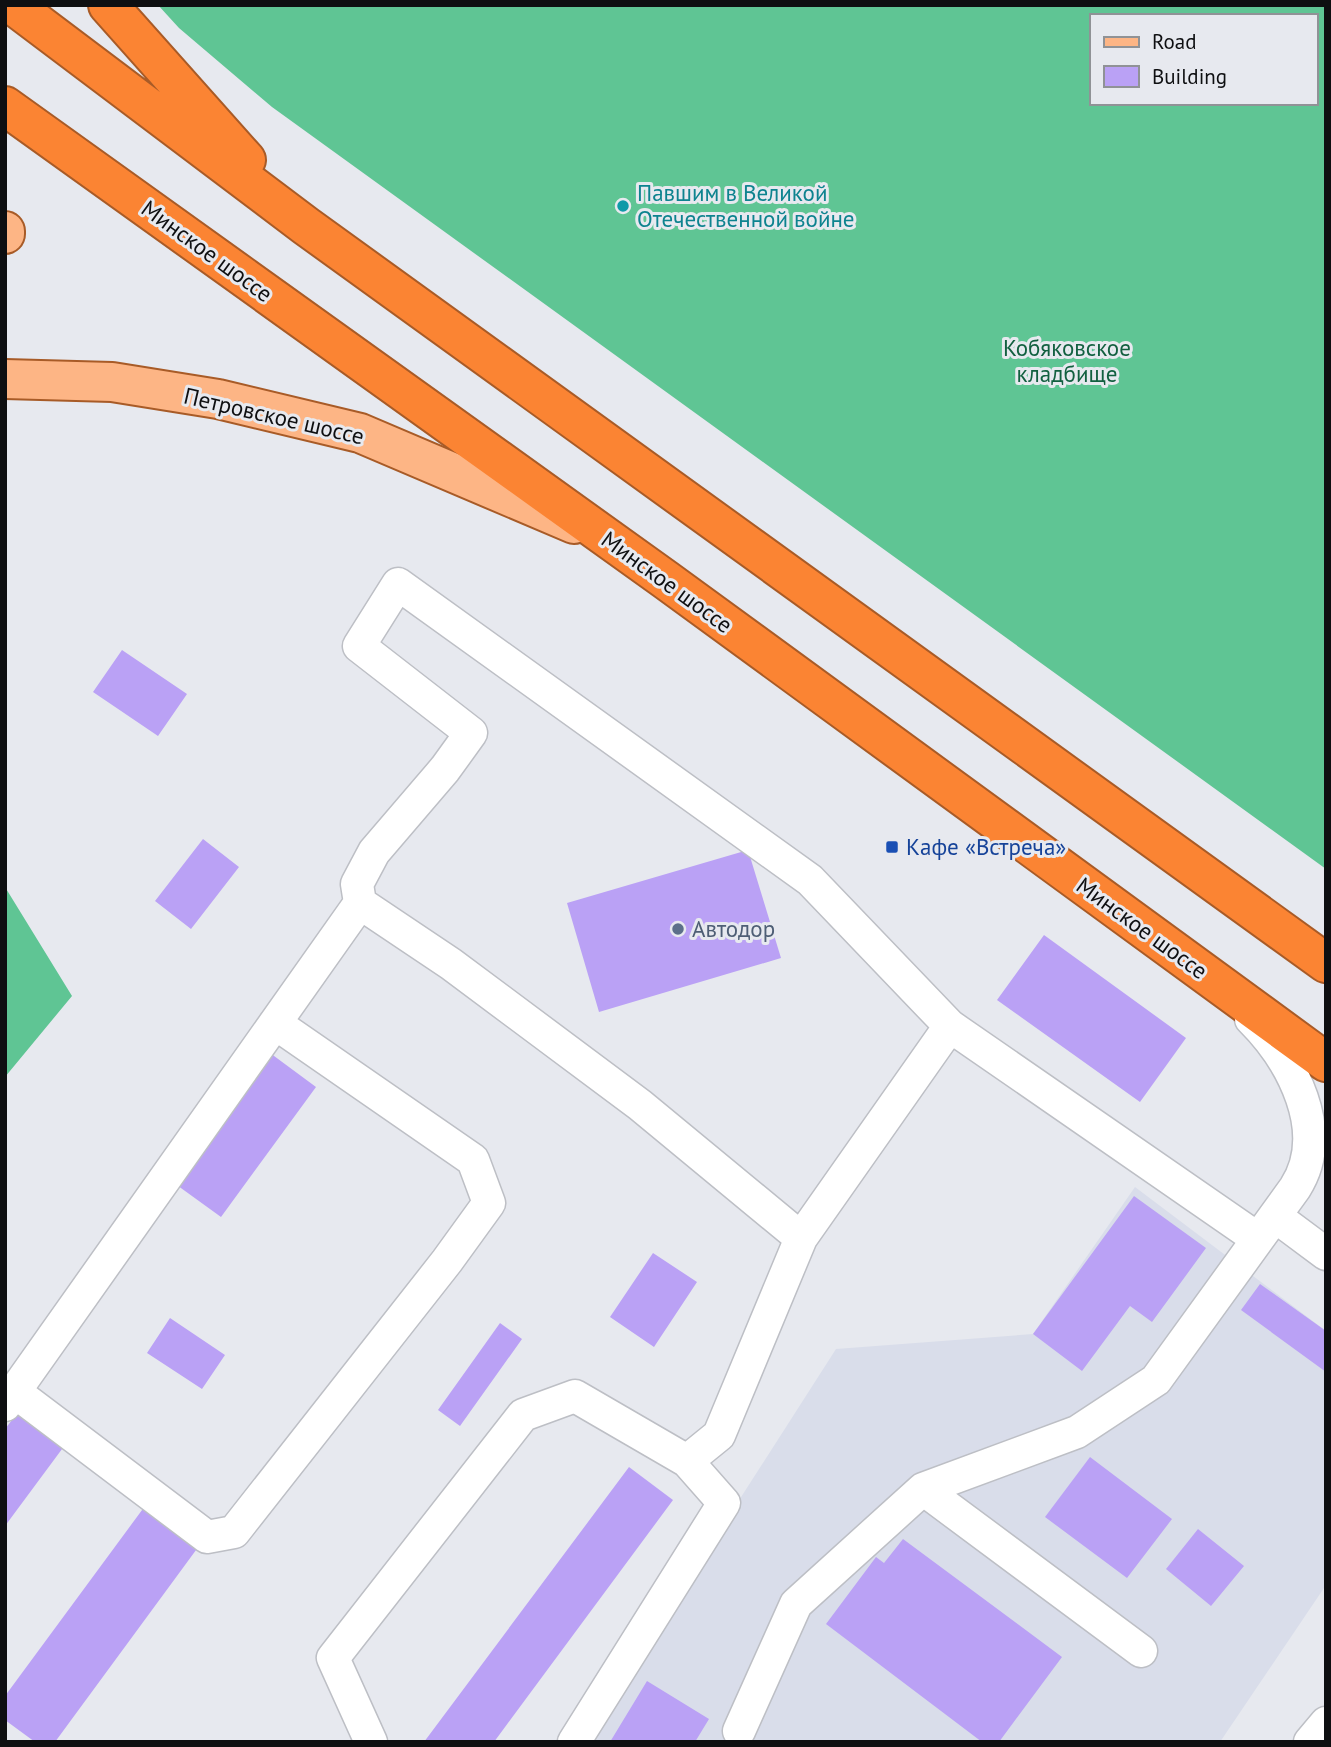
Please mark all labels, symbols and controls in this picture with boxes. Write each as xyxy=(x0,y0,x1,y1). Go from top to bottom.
legend xyxy=(1090,14,1317,105)
text: Road xyxy=(1152,28,1196,55)
text: Building xyxy=(1152,63,1227,90)
place label: Павшим в Великой Отечественной войне xyxy=(637,178,855,233)
street label: Минское шоссе xyxy=(136,193,279,308)
marker: Павшим в Великой Отечественной войне xyxy=(615,198,631,214)
park label: Кобяковское кладбище xyxy=(1003,333,1131,388)
street label: Петровское шоссе xyxy=(181,381,367,450)
street label: Минское шоссе xyxy=(596,524,739,639)
place label: Кафе «Встреча» xyxy=(906,832,1066,861)
marker: Кафе «Встреча» xyxy=(884,839,900,855)
street label: Минское шоссе xyxy=(1071,870,1214,985)
place label: Автодор xyxy=(692,914,775,943)
marker: Автодор xyxy=(670,921,686,937)

